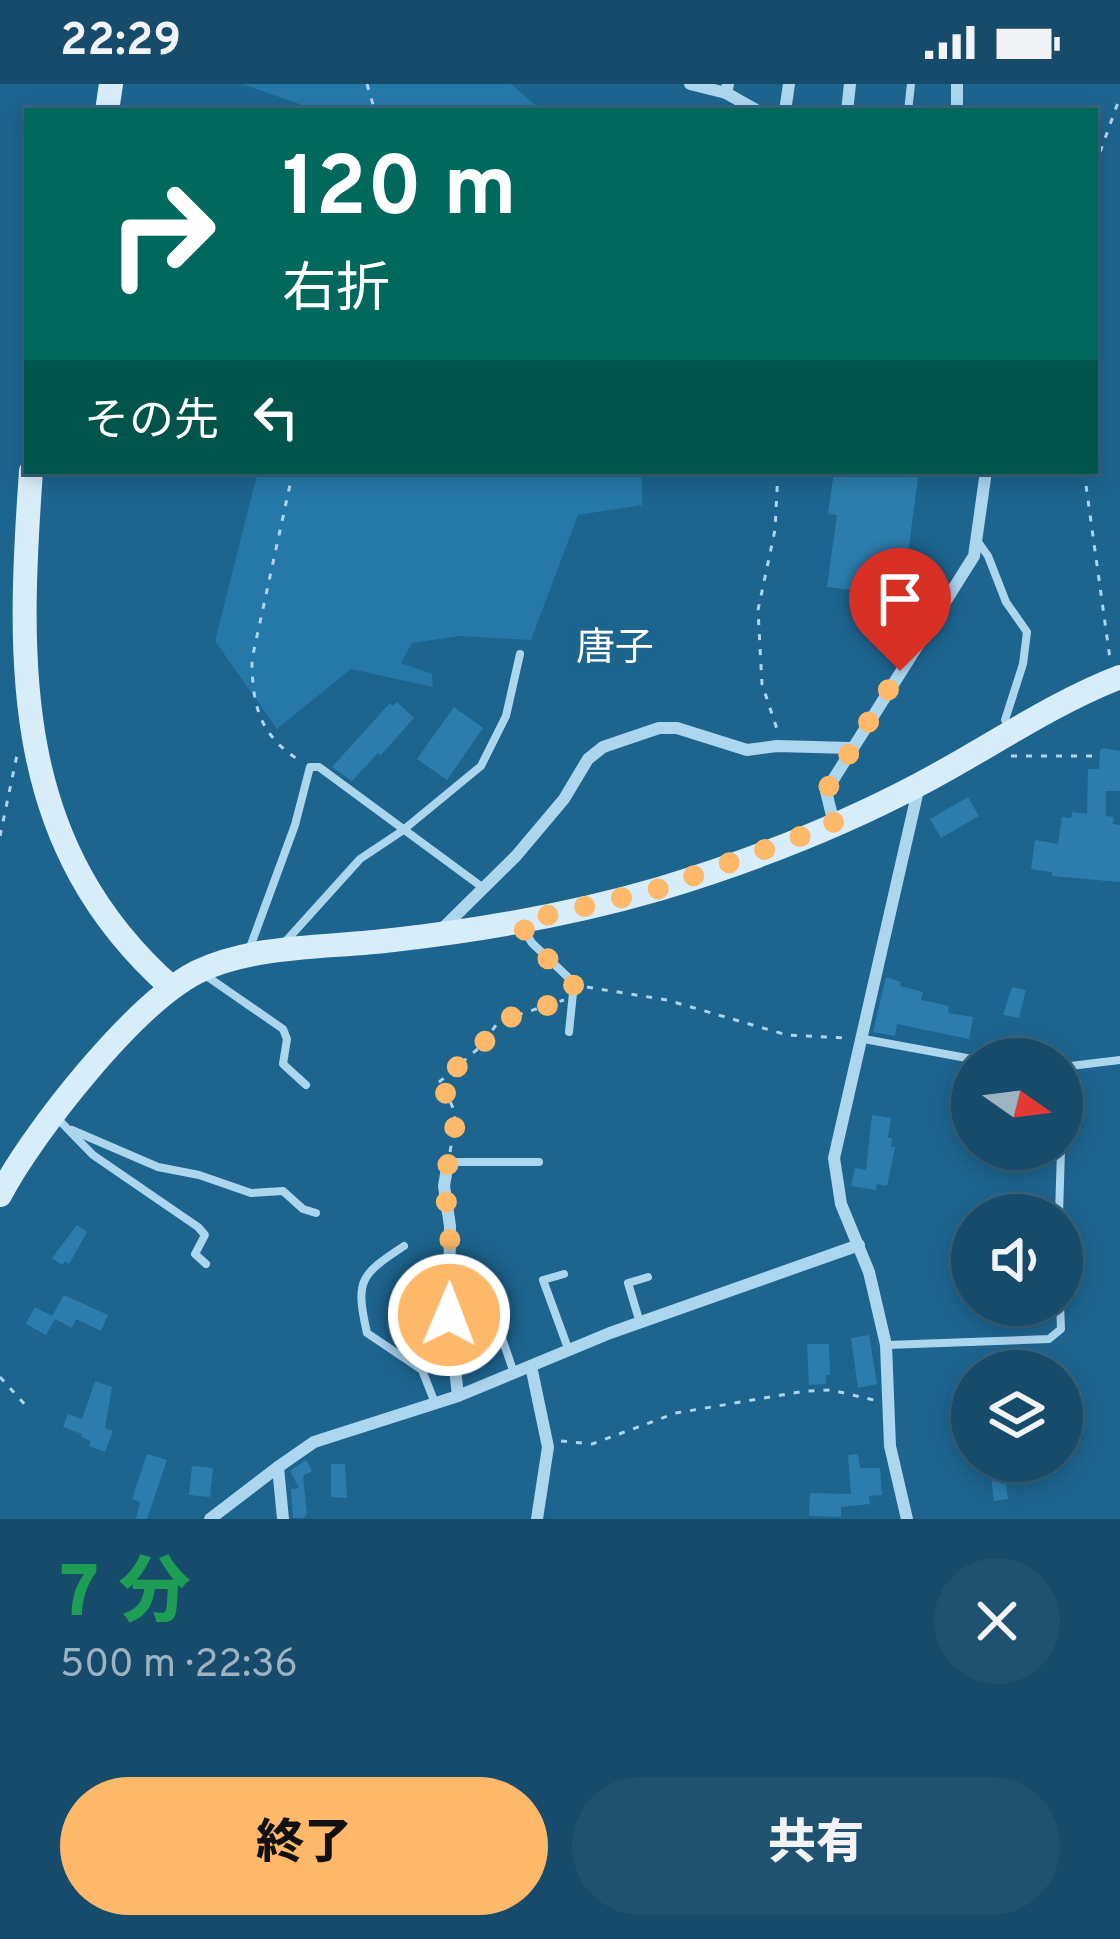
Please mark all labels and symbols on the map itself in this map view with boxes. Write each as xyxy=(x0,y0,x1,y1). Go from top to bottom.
pin xyxy=(849,548,951,671)
district label: 唐子 xyxy=(576,626,654,675)
north arrow xyxy=(951,1038,1083,1170)
position arrow xyxy=(386,1252,512,1378)

